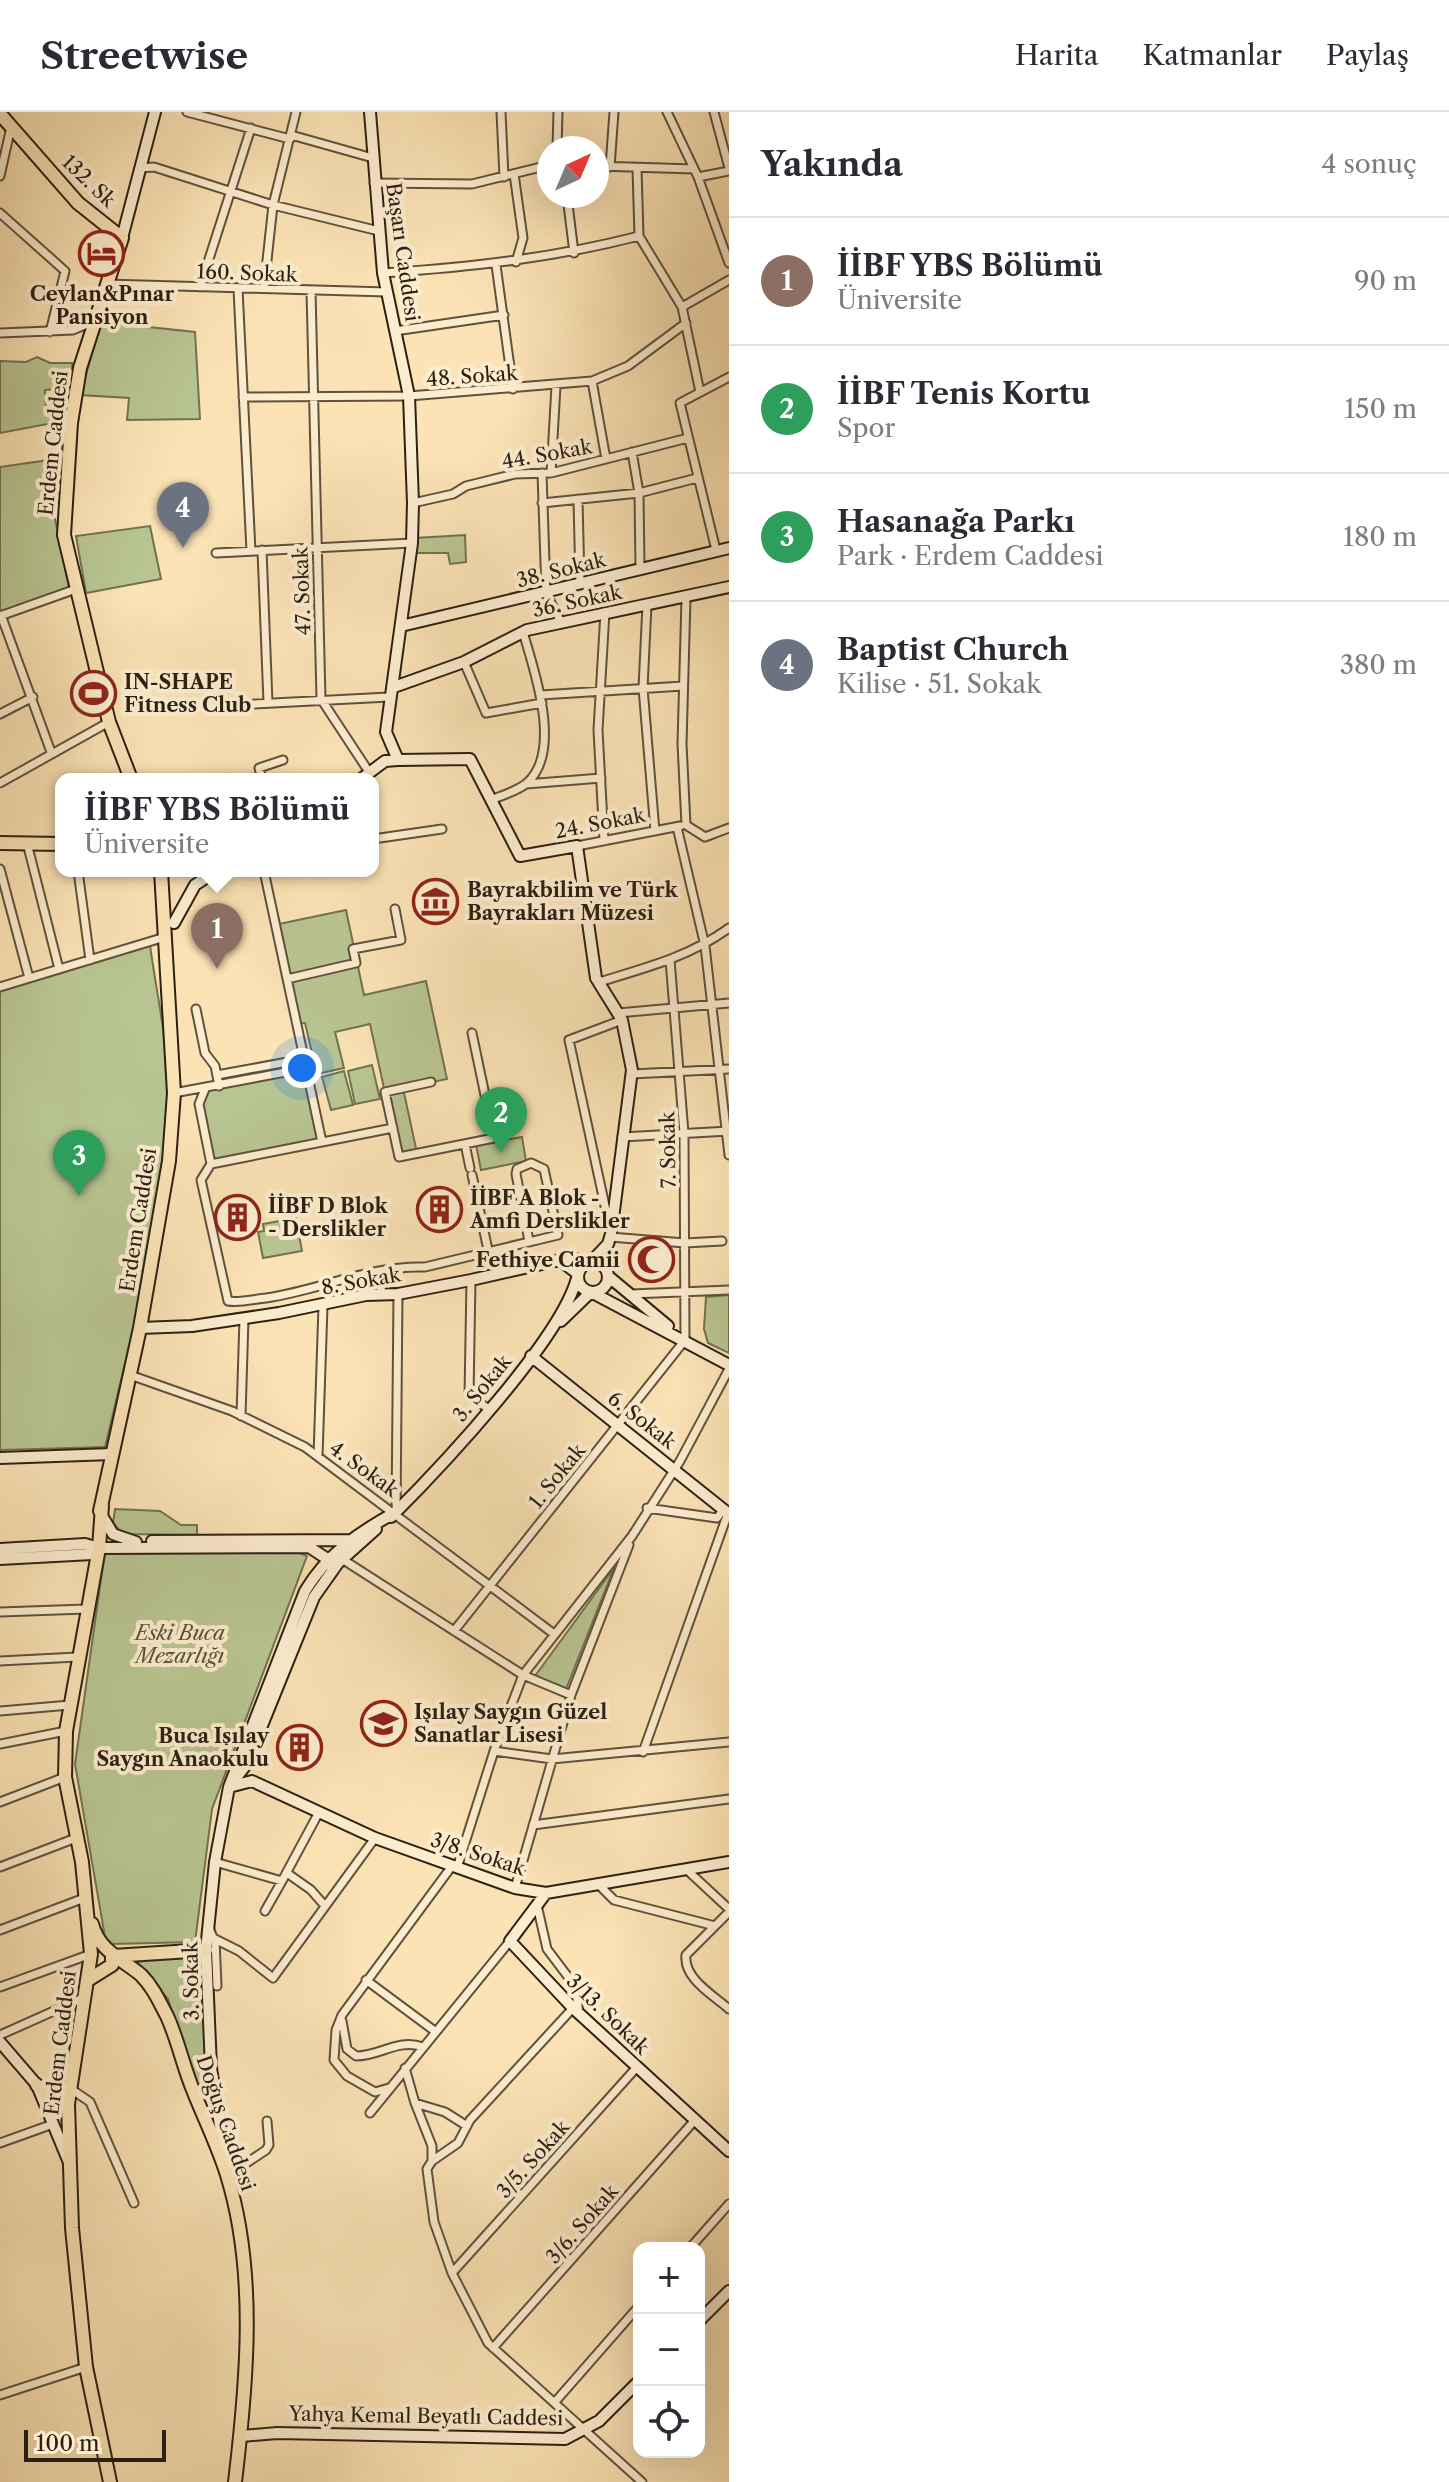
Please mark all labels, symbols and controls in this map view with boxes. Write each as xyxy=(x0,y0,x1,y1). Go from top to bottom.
text: Streetwise xyxy=(40,32,248,79)
text: Harita xyxy=(1015,38,1098,72)
text: Katmanlar xyxy=(1142,38,1282,72)
text: Paylaş xyxy=(1326,38,1409,72)
north arrow xyxy=(537,136,609,208)
text: Yakında xyxy=(761,143,903,185)
text: 4 sonuç xyxy=(1322,148,1417,180)
street label: 132. Sk xyxy=(57,150,122,213)
street label: Başarı Caddesi xyxy=(381,181,425,323)
hotel icon: Ceylan&Pınar Pansiyon xyxy=(78,230,126,278)
text: İİBF YBS Bölümü xyxy=(837,247,1103,284)
street label: 160. Sokak xyxy=(196,259,299,287)
text: 1 xyxy=(781,265,793,297)
text: 90 m xyxy=(1354,265,1417,297)
place label: Ceylan&Pınar Pansiyon xyxy=(30,282,174,329)
text: Üniversite xyxy=(837,284,962,316)
street label: 48. Sokak xyxy=(426,361,520,391)
street label: Erdem Caddesi xyxy=(33,369,73,517)
text: İİBF Tenis Kortu xyxy=(837,375,1091,412)
text: 2 xyxy=(779,393,795,425)
text: 150 m xyxy=(1344,393,1417,425)
text: Spor xyxy=(837,412,895,444)
street label: 44. Sokak xyxy=(500,434,595,474)
pin: 4 xyxy=(157,482,209,548)
text: Hasanağa Parkı xyxy=(837,503,1075,540)
text: 3 xyxy=(780,521,794,553)
text: 180 m xyxy=(1343,521,1417,553)
text: Park · Erdem Caddesi xyxy=(837,540,1103,572)
street label: 47. Sokak xyxy=(288,545,316,636)
street label: 38. Sokak xyxy=(514,547,609,593)
street label: 36. Sokak xyxy=(530,580,625,622)
text: Baptist Church xyxy=(837,631,1069,668)
text: 4 xyxy=(779,649,795,681)
text: 380 m xyxy=(1340,649,1417,681)
text: Kilise · 51. Sokak xyxy=(837,668,1041,700)
sports icon: IN-SHAPE Fitness Club xyxy=(69,669,117,717)
place label: IN-SHAPE Fitness Club xyxy=(124,670,251,717)
popup xyxy=(55,773,379,877)
text: İİBF YBS Bölümü xyxy=(84,791,350,828)
street label: 24. Sokak xyxy=(553,802,648,843)
text: Üniversite xyxy=(84,828,209,860)
museum icon: Bayrakbilim ve Türk Bayrakları Müzesi xyxy=(412,878,460,926)
place label: Bayrakbilim ve Türk Bayrakları Müzesi xyxy=(467,878,678,925)
pin: 1 xyxy=(191,903,243,969)
your location xyxy=(282,1048,322,1088)
pin: 2 xyxy=(475,1087,527,1153)
street label: 7. Sokak xyxy=(655,1110,681,1189)
pin: 3 xyxy=(53,1130,105,1196)
street label: Erdem Caddesi xyxy=(115,1146,161,1294)
place label: İİBF A Blok - Amfi Derslikler xyxy=(469,1185,630,1233)
building icon: İİBF A Blok - Amfi Derslikler xyxy=(415,1186,463,1234)
building icon: İİBF D Blok - Derslikler xyxy=(213,1193,261,1241)
place label: İİBF D Blok - Derslikler xyxy=(268,1193,388,1241)
mosque icon: Fethiye Camii xyxy=(627,1236,675,1284)
place label: Fethiye Camii xyxy=(476,1248,620,1272)
street label: 8. Sokak xyxy=(320,1262,404,1300)
street label: 3. Sokak xyxy=(448,1349,517,1426)
street label: 6. Sokak xyxy=(603,1386,682,1455)
street label: 4. Sokak xyxy=(325,1436,404,1503)
street label: 1. Sokak xyxy=(524,1438,591,1513)
park label: Eski Buca Mezarlığı xyxy=(133,1621,225,1668)
school or university icon: Işılay Saygın Güzel Sanatlar Lisesi xyxy=(359,1700,407,1748)
place label: Işılay Saygın Güzel Sanatlar Lisesi xyxy=(414,1700,607,1747)
place label: Buca Işılay Saygın Anaokulu xyxy=(96,1724,270,1771)
building icon: Buca Işılay Saygın Anaokulu xyxy=(276,1724,324,1772)
street label: 3/8. Sokak xyxy=(428,1827,530,1881)
street label: 3. Sokak xyxy=(178,1940,204,2021)
street label: Erdem Caddesi xyxy=(39,1969,81,2117)
street label: 3/13. Sokak xyxy=(562,1969,655,2060)
street label: Doğuş Caddesi xyxy=(192,2052,260,2194)
street label: 3/5. Sokak xyxy=(492,2114,575,2203)
street label: 3/6. Sokak xyxy=(541,2178,624,2269)
map controls xyxy=(633,2242,705,2458)
button: + xyxy=(633,2242,705,2314)
button: − xyxy=(633,2314,705,2386)
button: locate xyxy=(633,2386,705,2458)
street label: Yahya Kemal Beyatlı Caddesi xyxy=(288,2402,563,2430)
scale bar xyxy=(24,2426,166,2462)
text: 100 m xyxy=(36,2430,99,2457)

